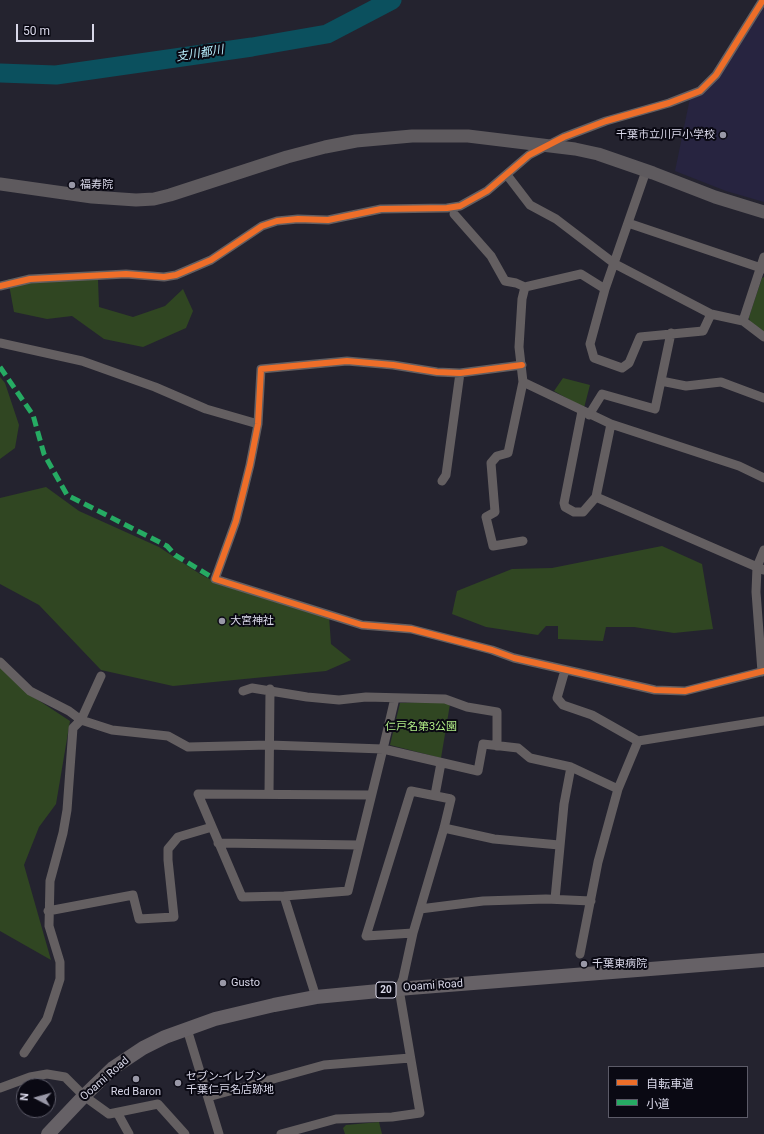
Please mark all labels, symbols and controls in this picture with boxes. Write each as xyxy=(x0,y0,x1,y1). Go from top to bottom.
scale bar xyxy=(18,16,96,42)
text: 50 m xyxy=(23,24,50,38)
water label: 支川都川 xyxy=(175,43,225,65)
place label: 千葉市立川戸小学校 xyxy=(616,128,715,142)
marker: 千葉市立川戸小学校 xyxy=(718,130,728,140)
place label: 福寿院 xyxy=(80,178,113,192)
marker: 福寿院 xyxy=(67,180,77,190)
place label: 大宮神社 xyxy=(230,614,274,628)
marker: 大宮神社 xyxy=(217,616,227,626)
park label: 仁戸名第3公園 xyxy=(385,720,457,734)
place label: 千葉東病院 xyxy=(592,957,647,971)
marker: 千葉東病院 xyxy=(579,959,589,969)
place label: Gusto xyxy=(231,976,260,990)
street label: Ooami Road xyxy=(403,977,463,995)
marker: Gusto xyxy=(218,978,228,988)
road number: 20 xyxy=(376,982,396,998)
street label: Ooami Road xyxy=(78,1054,132,1104)
legend xyxy=(608,1066,748,1118)
place label: セブン-イレブン 千葉仁戸名店跡地 xyxy=(186,1070,274,1096)
marker: Red Baron xyxy=(131,1074,141,1084)
text: 自転車道 xyxy=(646,1077,694,1091)
north arrow xyxy=(16,1078,56,1118)
marker: セブン-イレブン 千葉仁戸名店跡地 xyxy=(173,1078,183,1088)
place label: Red Baron xyxy=(111,1085,161,1099)
text: N xyxy=(18,1092,31,1101)
text: 小道 xyxy=(646,1097,670,1111)

